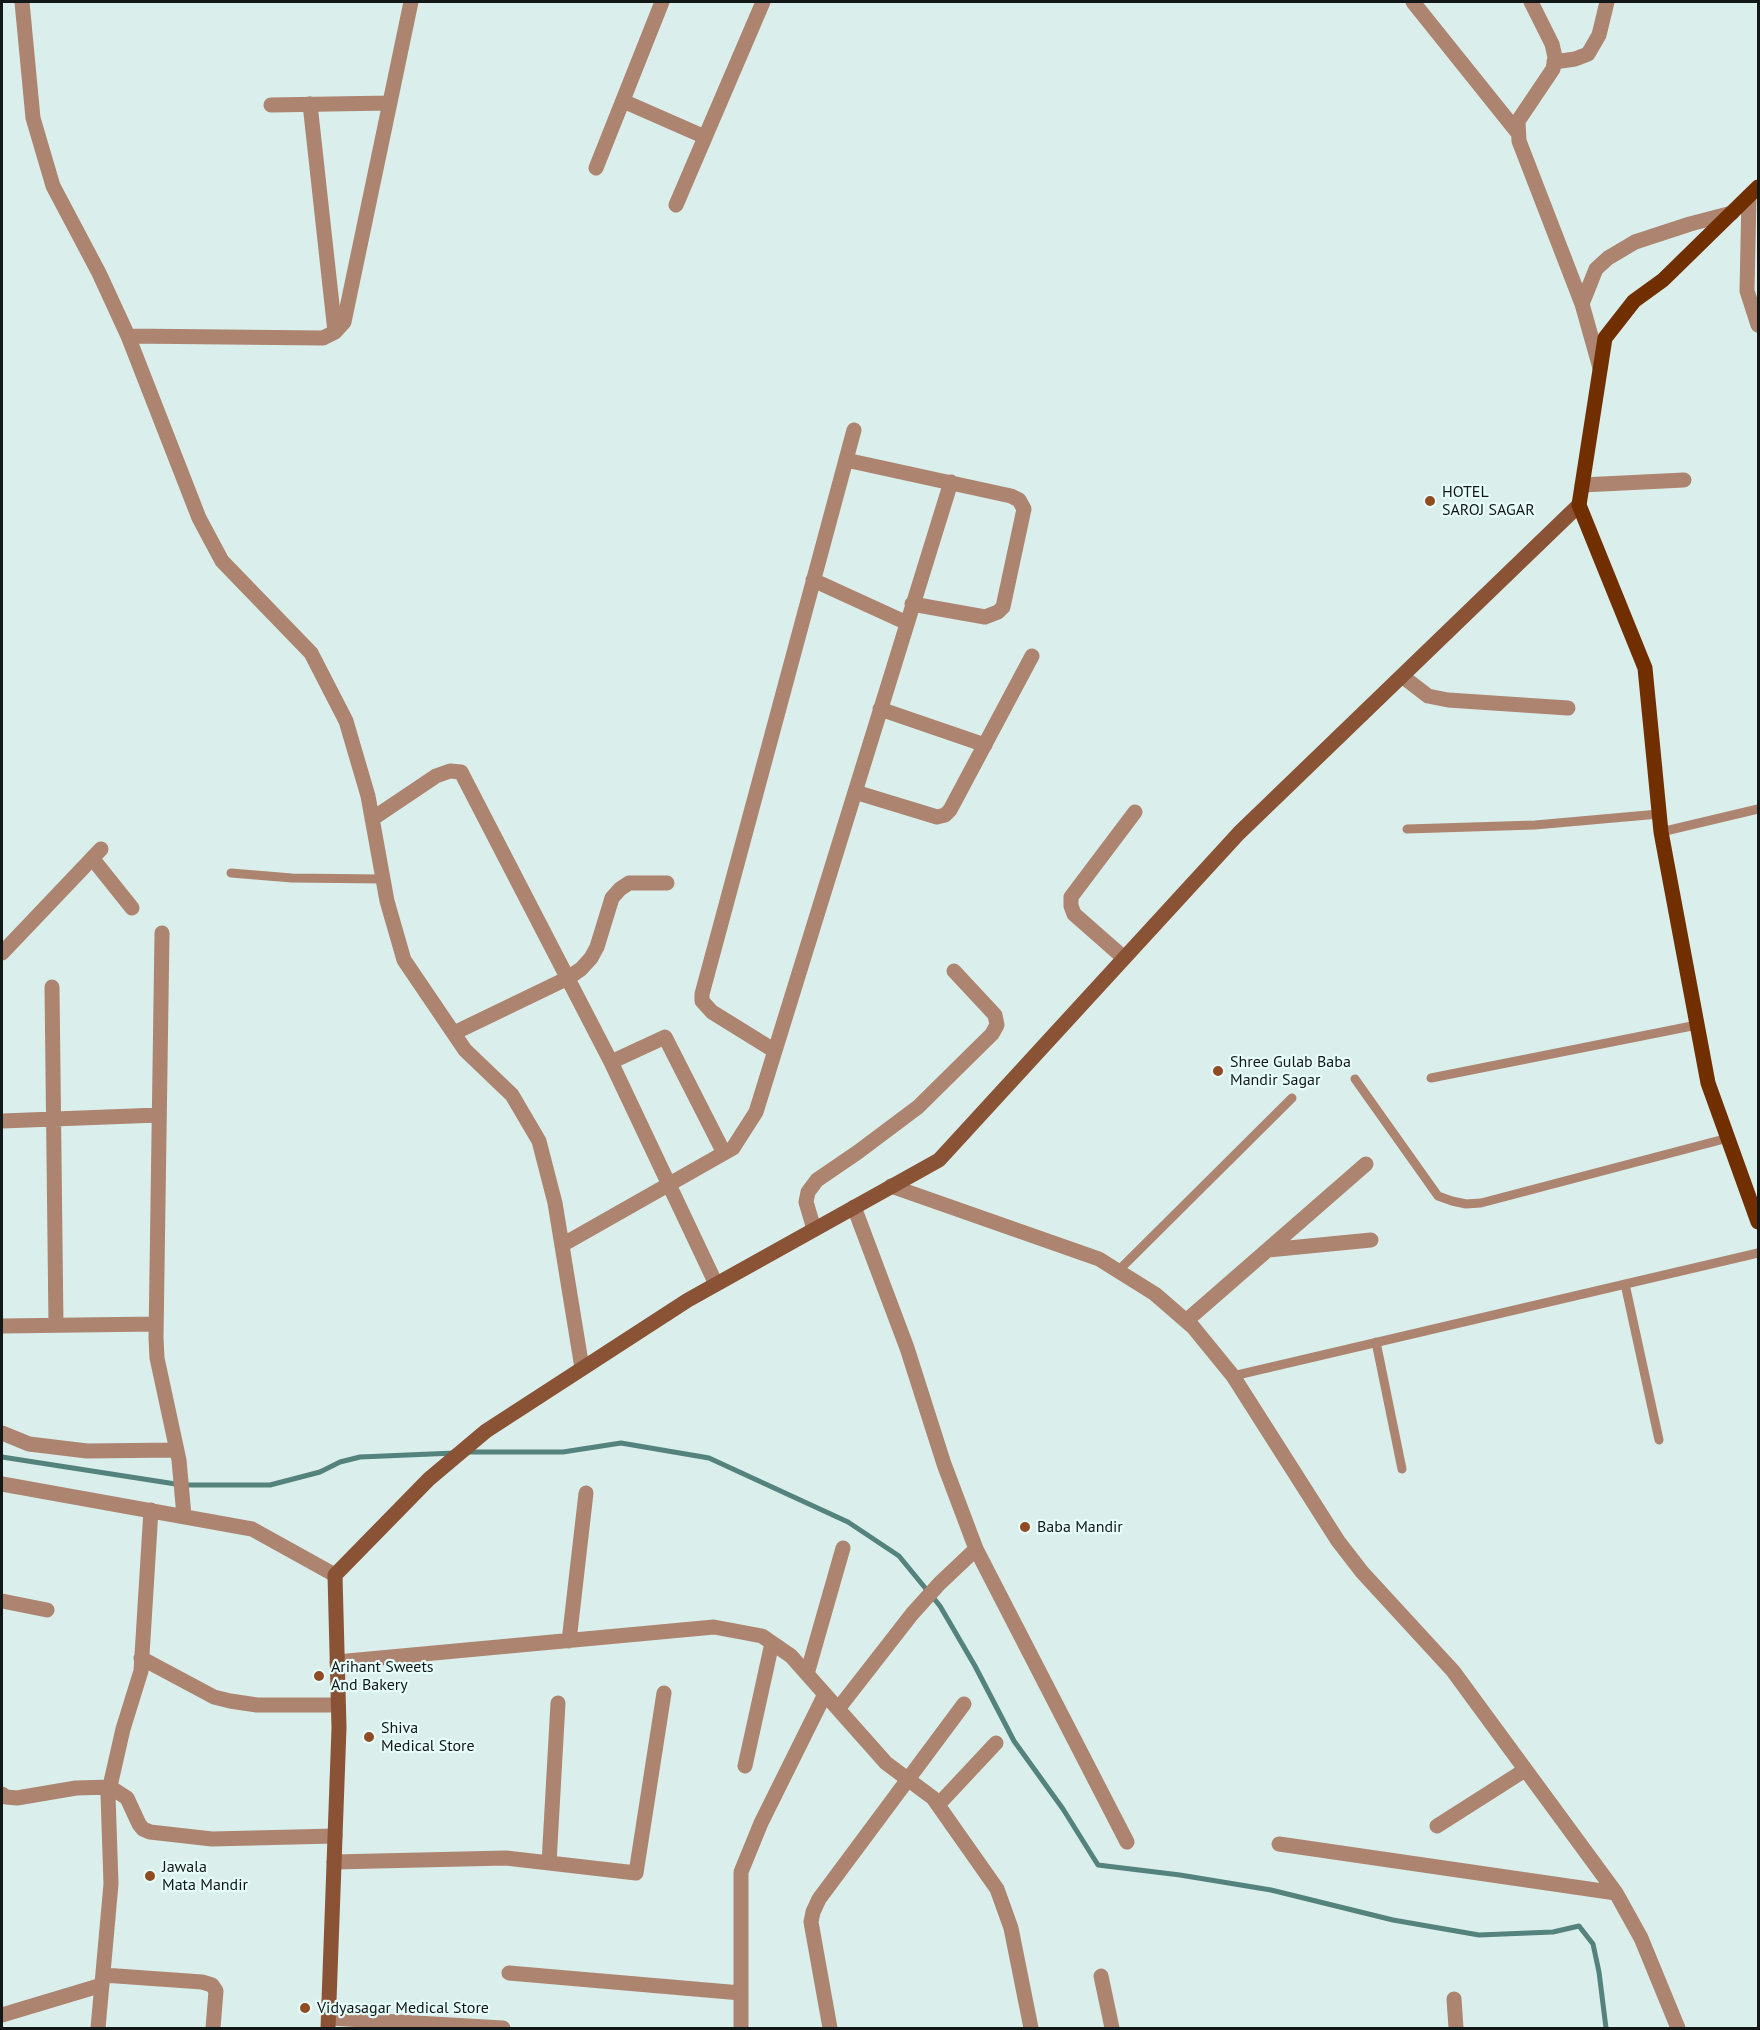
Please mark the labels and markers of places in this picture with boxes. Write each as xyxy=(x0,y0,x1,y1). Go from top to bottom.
place label: HOTEL SAROJ SAGAR xyxy=(1442,482,1535,520)
marker: HOTEL SAROJ SAGAR xyxy=(1423,494,1437,508)
place label: Shree Gulab Baba Mandir Sagar xyxy=(1230,1052,1351,1090)
marker: Shree Gulab Baba Mandir Sagar xyxy=(1211,1064,1225,1078)
place label: Baba Mandir xyxy=(1037,1517,1123,1537)
marker: Baba Mandir xyxy=(1018,1520,1032,1534)
place label: Arihant Sweets And Bakery xyxy=(331,1657,434,1695)
marker: Arihant Sweets And Bakery xyxy=(312,1669,326,1683)
place label: Shiva Medical Store xyxy=(381,1718,475,1756)
marker: Shiva Medical Store xyxy=(362,1730,376,1744)
place label: Jawala Mata Mandir xyxy=(162,1857,248,1895)
marker: Jawala Mata Mandir xyxy=(143,1869,157,1883)
place label: Vidyasagar Medical Store xyxy=(317,1998,489,2018)
marker: Vidyasagar Medical Store xyxy=(298,2001,312,2015)

